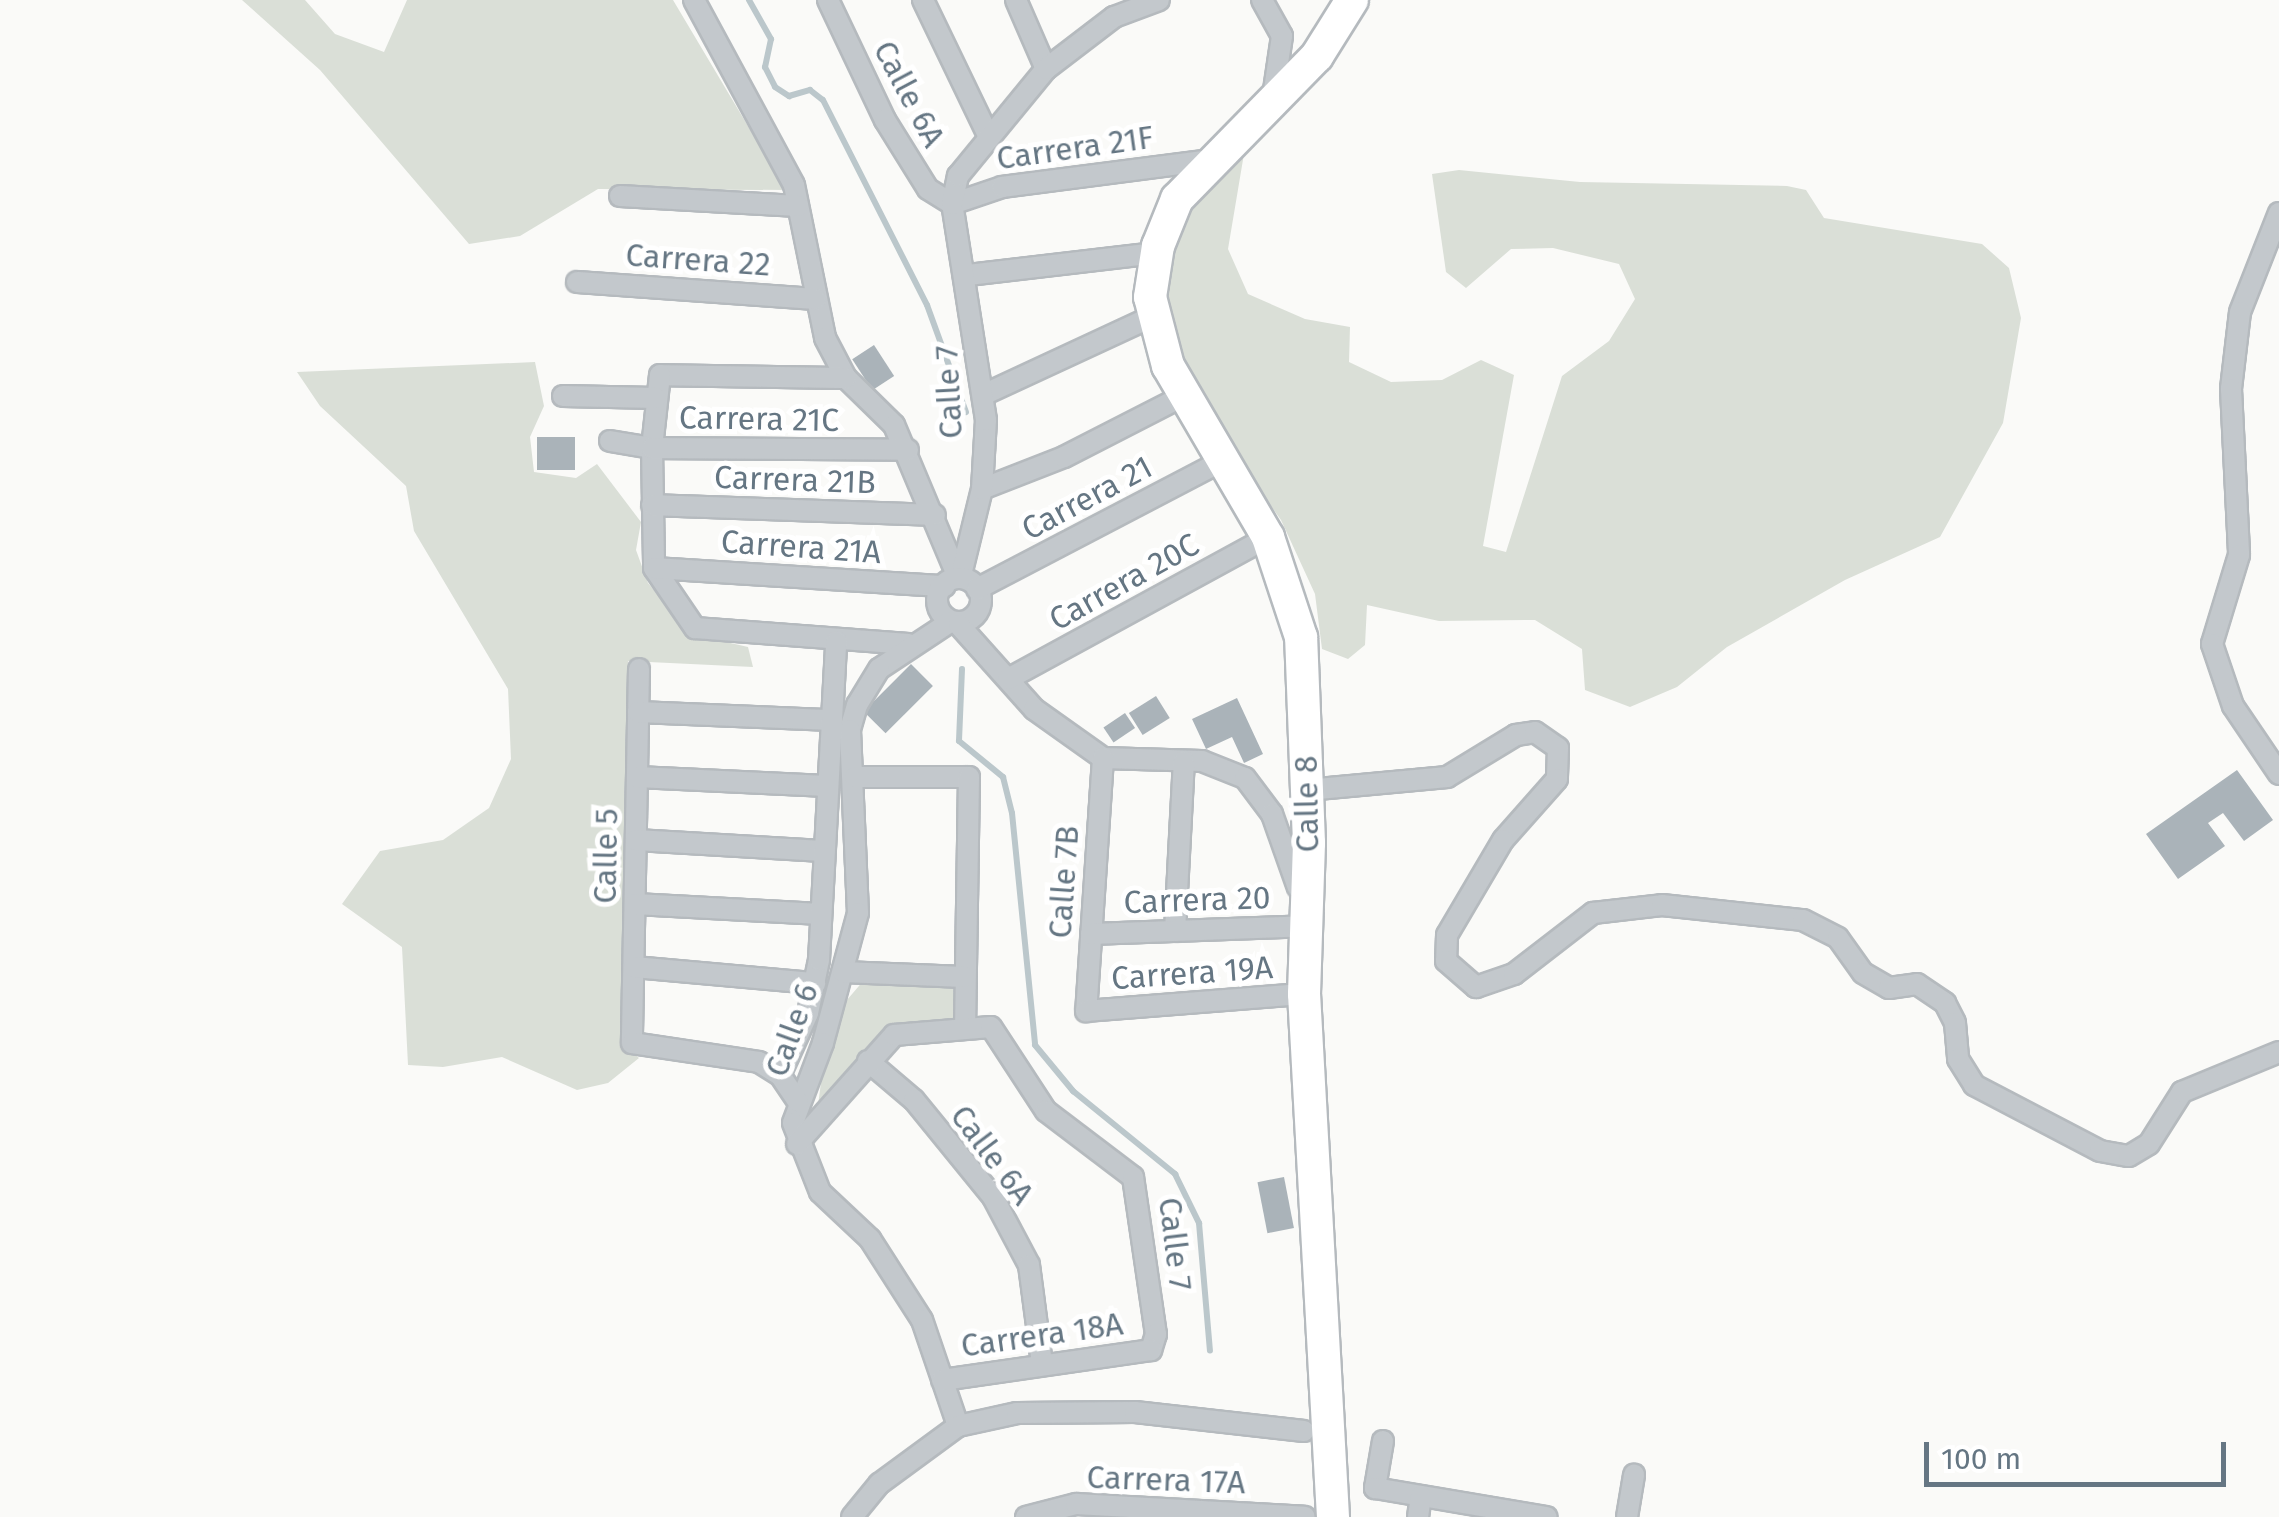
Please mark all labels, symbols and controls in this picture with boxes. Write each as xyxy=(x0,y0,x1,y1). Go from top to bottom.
street label: Calle 6A xyxy=(865,34,953,154)
street label: Carrera 21F xyxy=(994,118,1156,178)
street label: Carrera 22 xyxy=(624,236,772,284)
street label: Calle 7 xyxy=(927,344,971,440)
street label: Carrera 21C xyxy=(679,398,839,440)
street label: Carrera 21 xyxy=(1015,448,1159,548)
street label: Carrera 21B xyxy=(714,458,876,502)
street label: Carrera 21A xyxy=(720,522,882,572)
street label: Carrera 20C xyxy=(1043,525,1205,639)
street label: Calle 8 xyxy=(1287,755,1327,853)
street label: Calle 5 xyxy=(586,808,626,904)
street label: Calle 7B xyxy=(1041,824,1087,940)
street label: Carrera 20 xyxy=(1123,878,1271,922)
street label: Carrera 19A xyxy=(1110,948,1274,998)
street label: Calle 6 xyxy=(757,978,827,1082)
street label: Calle 6A xyxy=(942,1098,1042,1212)
street label: Calle 7 xyxy=(1150,1195,1200,1293)
street label: Carrera 18A xyxy=(959,1305,1125,1365)
scale bar xyxy=(1929,1422,2232,1484)
text: 100 m xyxy=(1941,1441,2021,1477)
street label: Carrera 17A xyxy=(1086,1458,1246,1502)

